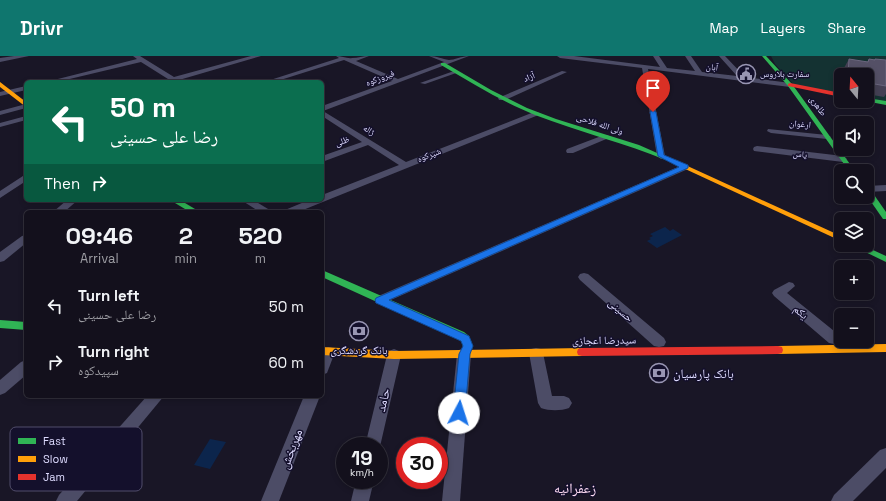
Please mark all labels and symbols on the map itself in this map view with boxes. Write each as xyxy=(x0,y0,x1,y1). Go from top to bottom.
street label: آبان xyxy=(705,60,719,74)
public building icon: سفارت بلاروس xyxy=(735,63,757,85)
street label: فیروزکوه xyxy=(364,67,396,89)
place label: سفارت بلاروس xyxy=(760,68,809,80)
north arrow xyxy=(834,68,874,108)
street label: آزاد xyxy=(521,69,537,85)
pin xyxy=(636,71,670,112)
street label: طاهری xyxy=(807,94,829,118)
street label: ولی‌ الله فلاحی xyxy=(575,111,625,137)
street label: ارغوان xyxy=(789,117,811,131)
street label: ژاله xyxy=(361,122,378,138)
street label: ظلی xyxy=(333,133,351,149)
street label: شیرکوه xyxy=(415,145,443,165)
street label: یاس xyxy=(792,147,808,161)
street label: حسینی xyxy=(605,295,637,325)
street label: یکم xyxy=(790,302,812,323)
bank icon: بانک گردشگری xyxy=(348,320,370,342)
street label: سیدرضا اعجازی xyxy=(572,332,636,348)
place label: بانک گردشگری xyxy=(330,343,388,357)
bank icon: بانک پارسیان xyxy=(648,362,670,384)
place label: بانک پارسیان xyxy=(673,365,734,382)
street label: حامد xyxy=(372,387,394,413)
position arrow xyxy=(438,392,480,434)
street label: مهربخش xyxy=(276,426,306,471)
legend xyxy=(10,427,142,491)
text: Fast xyxy=(43,434,66,448)
speed limit sign: 30 xyxy=(396,437,448,489)
text: Slow xyxy=(43,452,68,466)
text: Jam xyxy=(43,470,65,484)
district label: زعفرانیه xyxy=(554,479,596,497)

